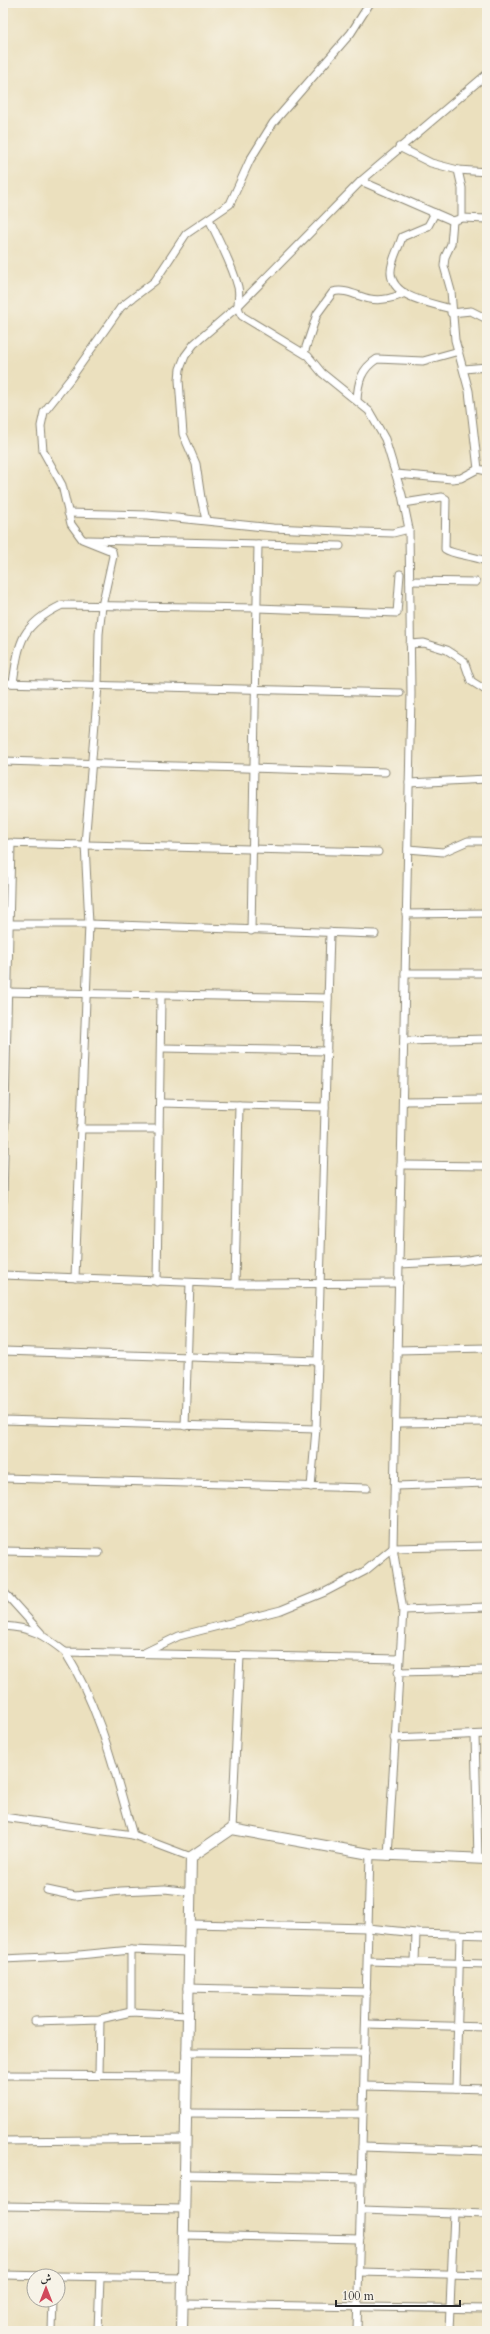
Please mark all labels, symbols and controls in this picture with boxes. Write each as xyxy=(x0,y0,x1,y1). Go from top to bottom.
north arrow xyxy=(26,2268,66,2308)
text: ش xyxy=(41,2271,52,2286)
scale bar xyxy=(336,2282,460,2308)
text: 100 m xyxy=(342,2288,375,2304)

